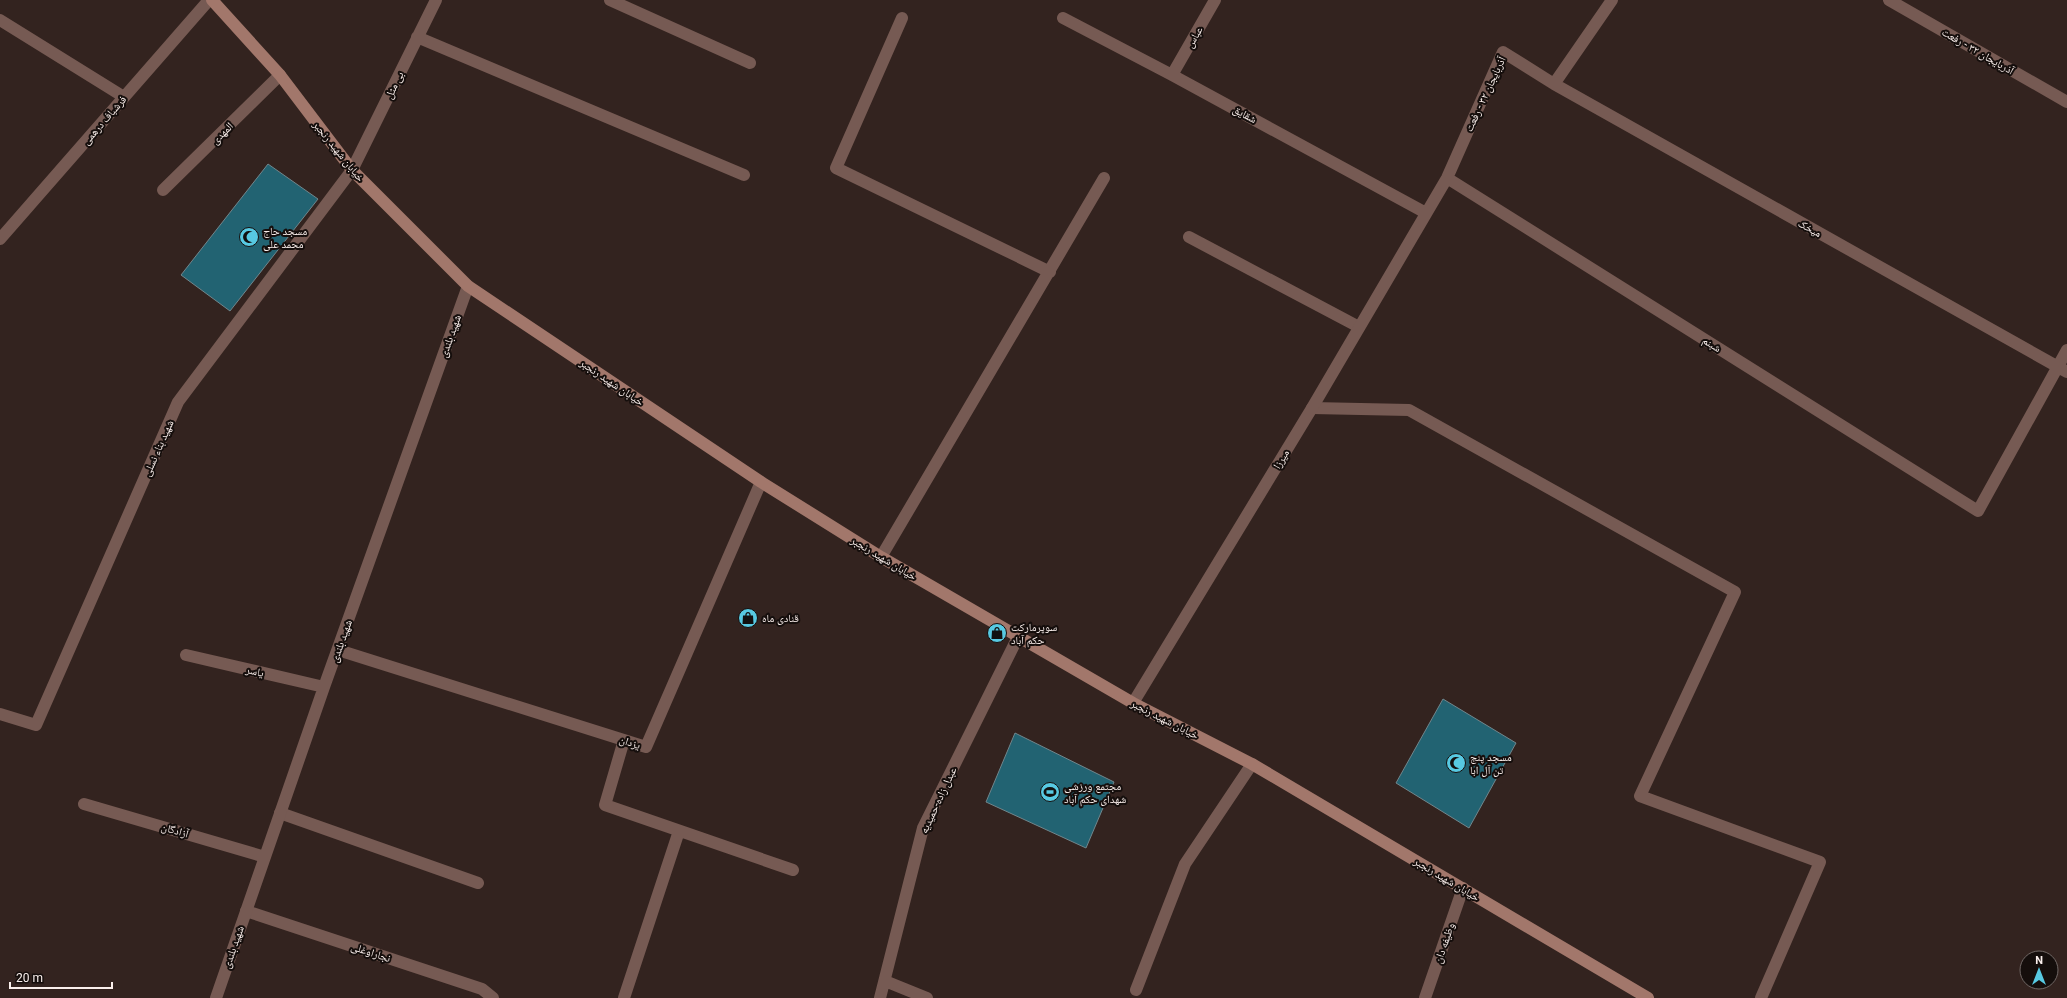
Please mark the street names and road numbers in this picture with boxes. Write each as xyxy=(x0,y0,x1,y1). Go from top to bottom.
street label: عباس xyxy=(1183,24,1206,50)
street label: آذربایجان ۳۲ - رفعت xyxy=(1939,26,2016,77)
street label: آذربایجان ۳۲ - رفعت xyxy=(1462,55,1509,134)
street label: بی مثل xyxy=(382,69,407,101)
street label: فرشباف درهمی xyxy=(80,93,129,148)
street label: شقایق xyxy=(1231,103,1259,126)
street label: خیابان شهید رنجبر xyxy=(310,118,367,184)
street label: المهدی xyxy=(209,120,236,147)
street label: میخک xyxy=(1796,217,1824,240)
street label: شهید بلندی xyxy=(437,313,464,359)
street label: شبنم xyxy=(1699,334,1723,356)
street label: خیابان شهید رنجبر xyxy=(576,356,646,409)
street label: شهید بناء نسلی xyxy=(140,418,177,478)
street label: میرزا xyxy=(1271,447,1292,471)
street label: خیابان شهید رنجبر xyxy=(848,533,919,583)
street label: شهید بلندی xyxy=(328,618,355,664)
street label: یاسر xyxy=(244,663,266,680)
street label: خیابان شهید رنجبر xyxy=(1128,696,1201,742)
street label: یزدان xyxy=(617,733,643,752)
street label: عبدل زاده-حمیدیه xyxy=(917,765,960,835)
street label: آزادگان xyxy=(160,820,190,841)
street label: خیابان شهید رنجبر xyxy=(1411,854,1482,904)
street label: وظیفه دان xyxy=(1431,921,1457,965)
street label: شهید بلندی xyxy=(220,924,247,970)
street label: نجاراوغلی xyxy=(349,940,392,965)

